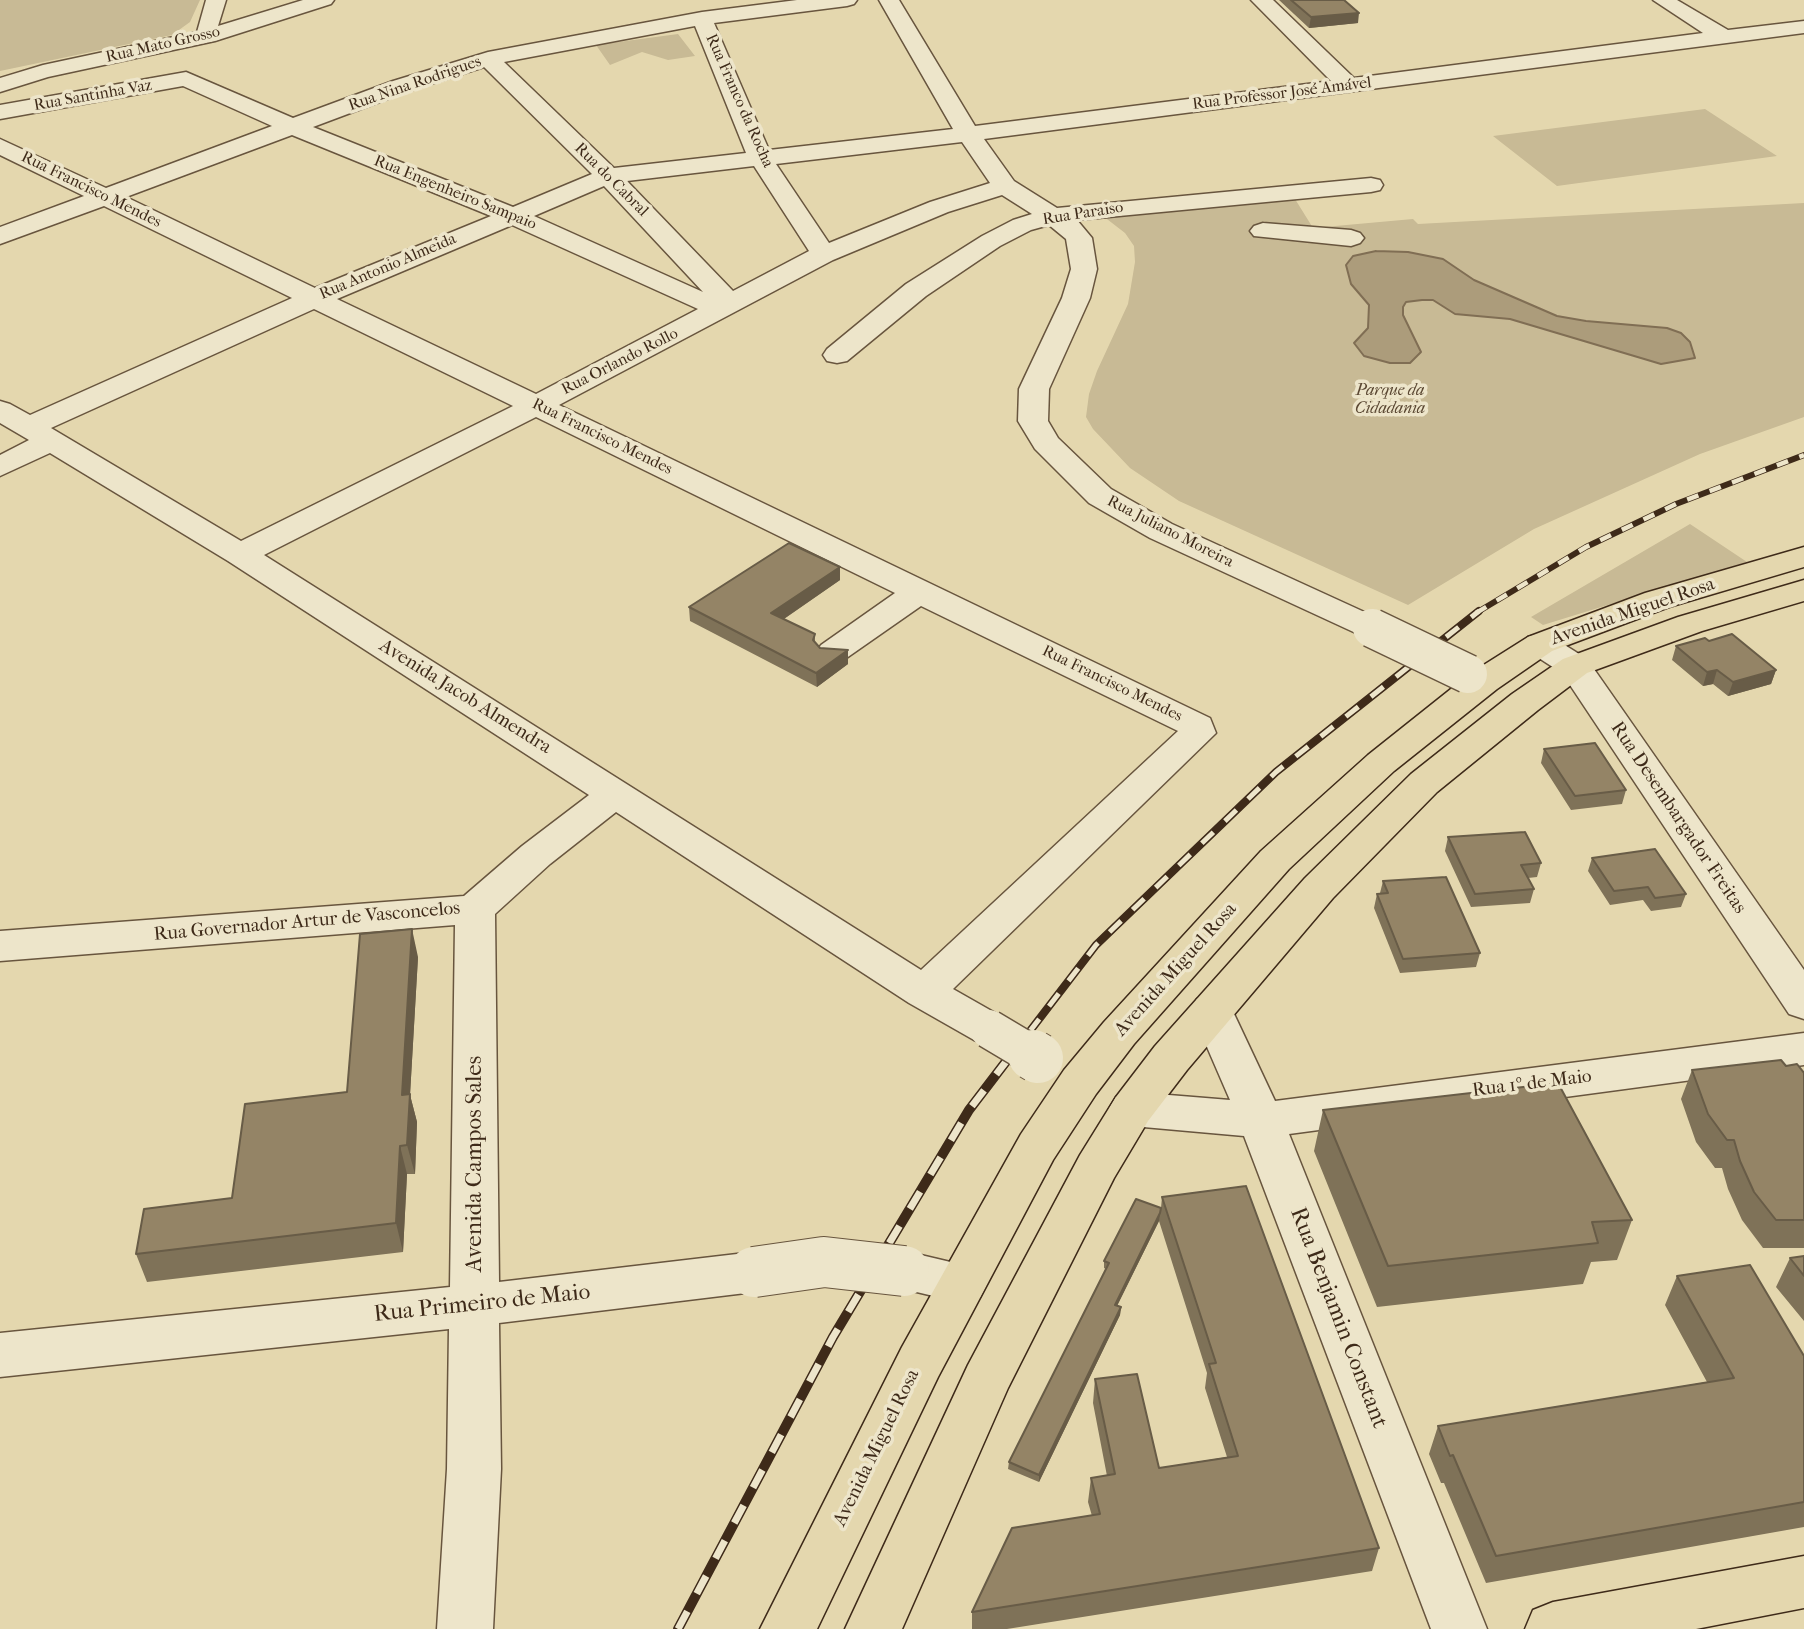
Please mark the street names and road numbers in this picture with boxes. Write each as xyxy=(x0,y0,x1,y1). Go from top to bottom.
street label: Rua Mato Grosso xyxy=(104,23,222,67)
street label: Rua Franco da Rocha xyxy=(701,31,777,171)
street label: Rua Nina Rodrigues xyxy=(346,52,484,116)
street label: Rua Professor José Amável xyxy=(1191,73,1373,115)
street label: Rua Santinha Vaz xyxy=(32,76,154,116)
street label: Rua do Cabral xyxy=(570,139,652,221)
street label: Rua Francisco Mendes xyxy=(18,148,164,232)
street label: Rua Engenheiro Sampaio xyxy=(371,152,539,234)
street label: Rua Paraiso xyxy=(1041,198,1125,230)
street label: Rua Antonio Almeida xyxy=(317,230,459,304)
street label: Rua Orlando Rollo xyxy=(559,324,681,400)
street label: Rua Francisco Mendes xyxy=(529,395,675,479)
street label: Rua Juliano Moreira xyxy=(1104,492,1236,572)
street label: Avenida Miguel Rosa xyxy=(1548,573,1718,651)
street label: Avenida Jacob Almendra xyxy=(375,635,555,759)
street label: Rua Francisco Mendes xyxy=(1039,642,1185,726)
street label: Rua Desembargador Freitas xyxy=(1605,718,1751,918)
street label: Rua Governador Artur de Vasconcelos xyxy=(153,897,461,947)
street label: Avenida Miguel Rosa xyxy=(1110,899,1242,1041)
street label: Avenida Campos Sales xyxy=(461,1056,489,1272)
street label: Rua 1º de Maio xyxy=(1471,1065,1593,1103)
street label: Rua Benjamin Constant xyxy=(1283,1204,1393,1432)
street label: Rua Primeiro de Maio xyxy=(372,1279,592,1329)
street label: Avenida Miguel Rosa xyxy=(829,1366,925,1530)

